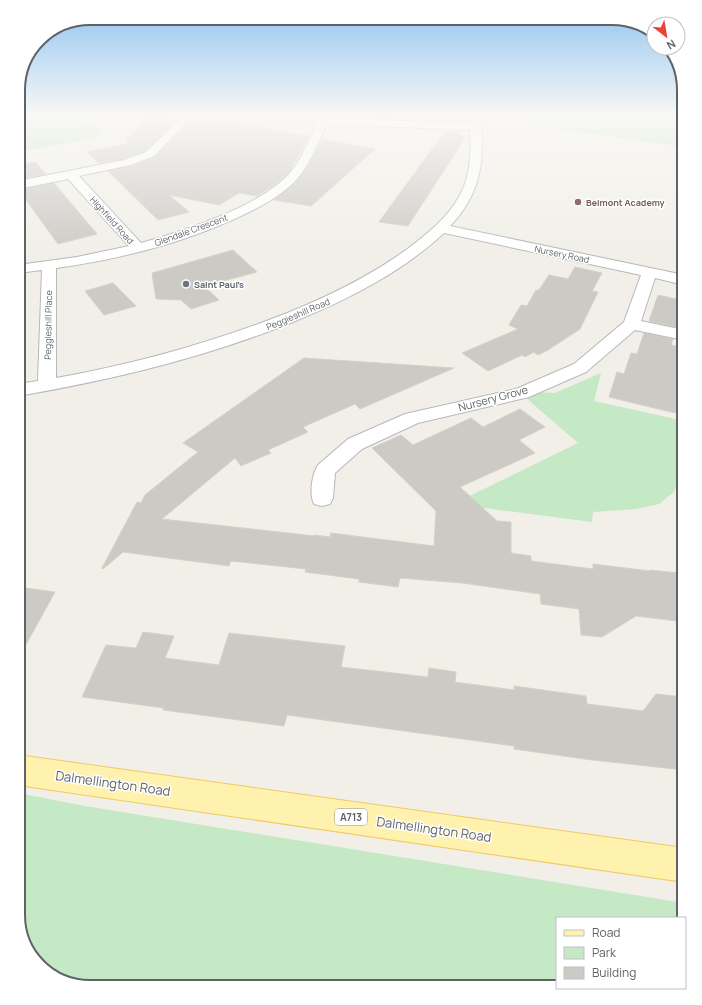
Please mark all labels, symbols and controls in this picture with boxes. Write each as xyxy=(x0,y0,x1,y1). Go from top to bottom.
north arrow xyxy=(646,16,686,56)
text: N xyxy=(664,37,679,54)
street label: Highfield Road xyxy=(87,193,137,247)
place label: Belmont Academy xyxy=(586,196,665,209)
marker: Belmont Academy xyxy=(573,197,583,207)
street label: Glendale Crescent xyxy=(153,211,230,249)
street label: Nursery Road xyxy=(533,242,591,266)
place label: Saint Paul's xyxy=(194,278,244,291)
marker: Saint Paul's xyxy=(181,279,191,289)
street label: Peggieshill Place xyxy=(41,290,55,360)
street label: Peggieshill Road xyxy=(264,295,332,333)
street label: Nursery Grove xyxy=(456,381,530,415)
street label: Dalmellington Road xyxy=(54,766,172,800)
road number: A713 xyxy=(335,809,367,825)
street label: Dalmellington Road xyxy=(375,812,493,846)
legend xyxy=(556,917,686,989)
text: Road xyxy=(592,924,620,941)
text: Park xyxy=(592,944,617,961)
text: Building xyxy=(592,964,636,981)

